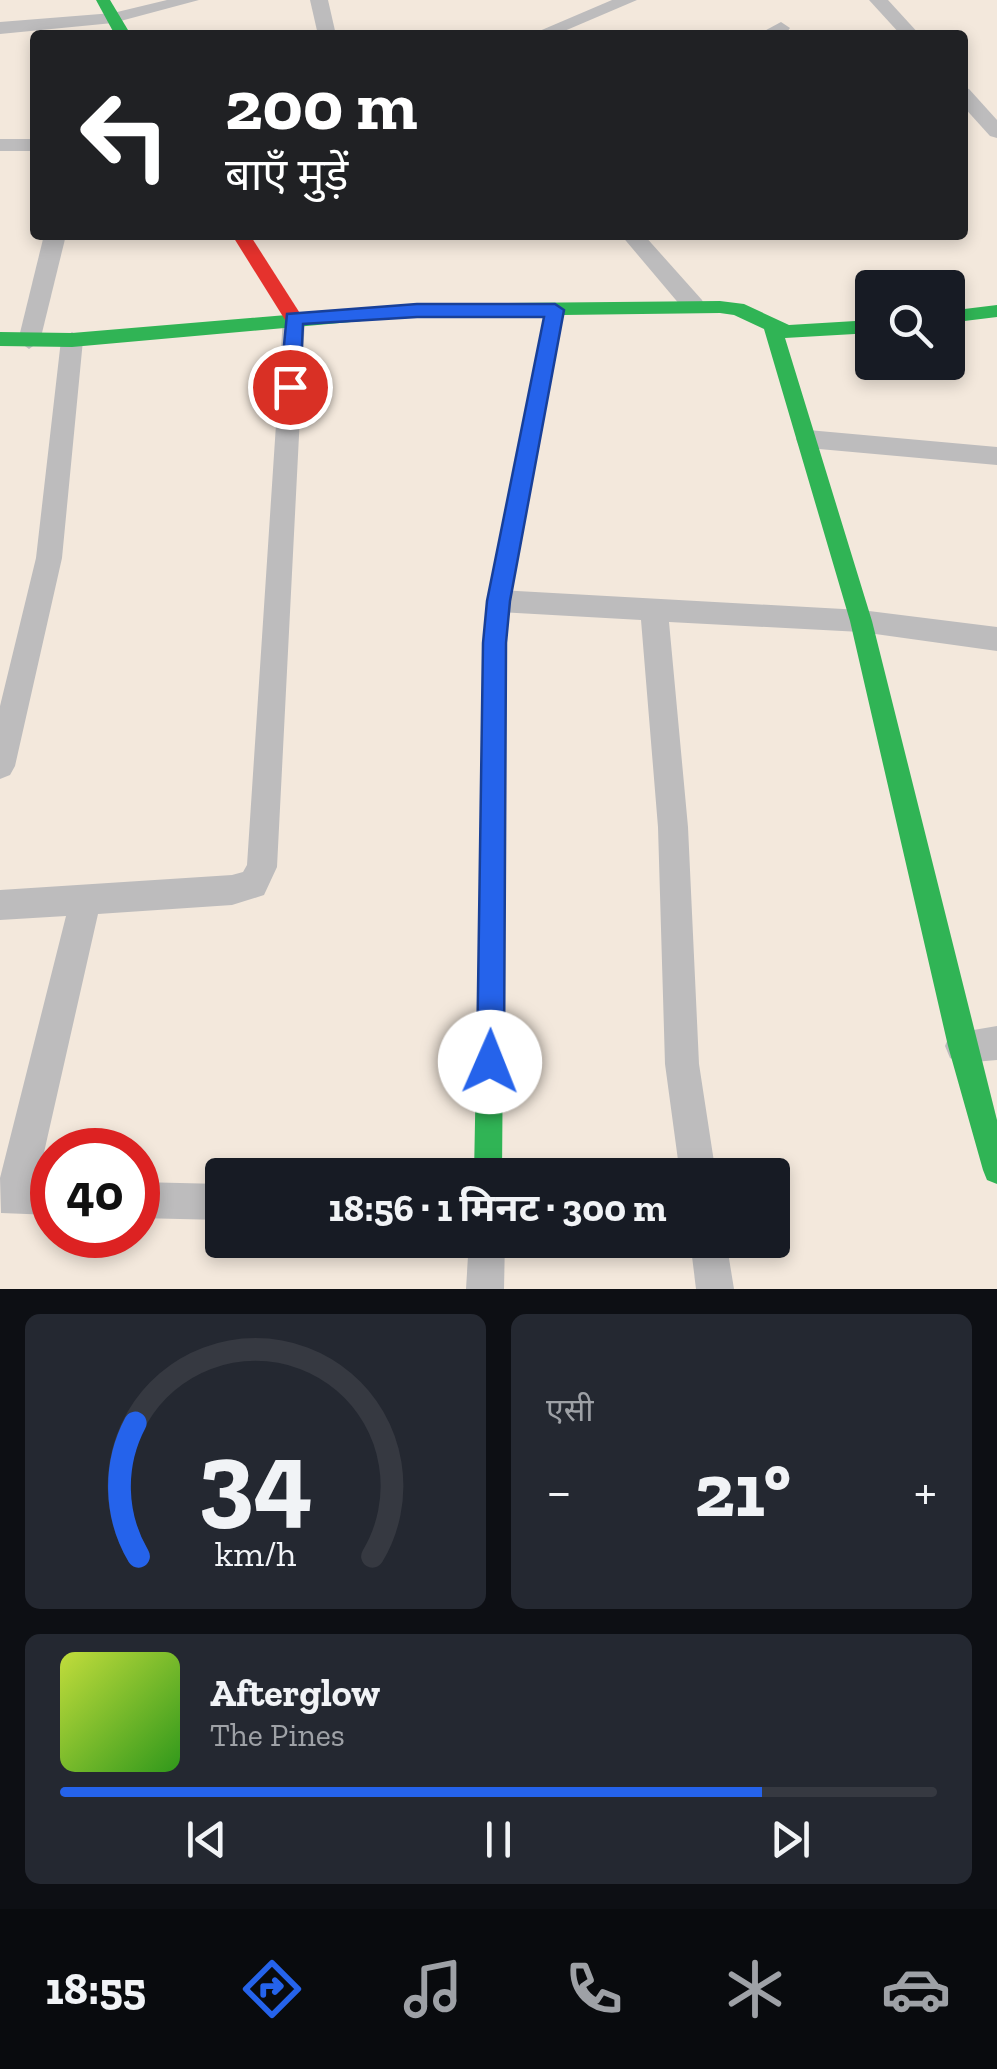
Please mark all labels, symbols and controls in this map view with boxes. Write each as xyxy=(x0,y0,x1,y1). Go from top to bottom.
text: 200 m xyxy=(225,63,418,147)
icon: left xyxy=(60,70,190,200)
text: बाएँ मुड़ें xyxy=(225,148,348,202)
map controls xyxy=(855,270,965,380)
button: search xyxy=(855,270,965,380)
pin xyxy=(248,345,333,430)
icon: arrive xyxy=(263,360,318,415)
position arrow xyxy=(438,1010,542,1114)
speed limit sign: 40 xyxy=(30,1128,160,1258)
text: 18:56 · 1 मिनट · 300 m xyxy=(328,1185,667,1231)
text: एसी xyxy=(546,1391,594,1429)
text: 34 xyxy=(198,1416,313,1541)
text: 21° xyxy=(695,1445,791,1535)
text: − xyxy=(546,1458,572,1524)
text: + xyxy=(914,1458,937,1524)
text: km/h xyxy=(215,1532,296,1575)
text: Afterglow xyxy=(210,1670,380,1716)
text: The Pines xyxy=(210,1716,345,1754)
icon: previous xyxy=(179,1812,234,1867)
icon: pause xyxy=(471,1812,526,1867)
icon: next xyxy=(763,1812,818,1867)
icon: directions xyxy=(237,1954,307,2024)
icon: music xyxy=(398,1954,468,2024)
icon: phone xyxy=(559,1954,629,2024)
icon: climate xyxy=(720,1954,790,2024)
icon: car xyxy=(881,1954,951,2024)
text: 18:55 xyxy=(46,1962,146,2016)

